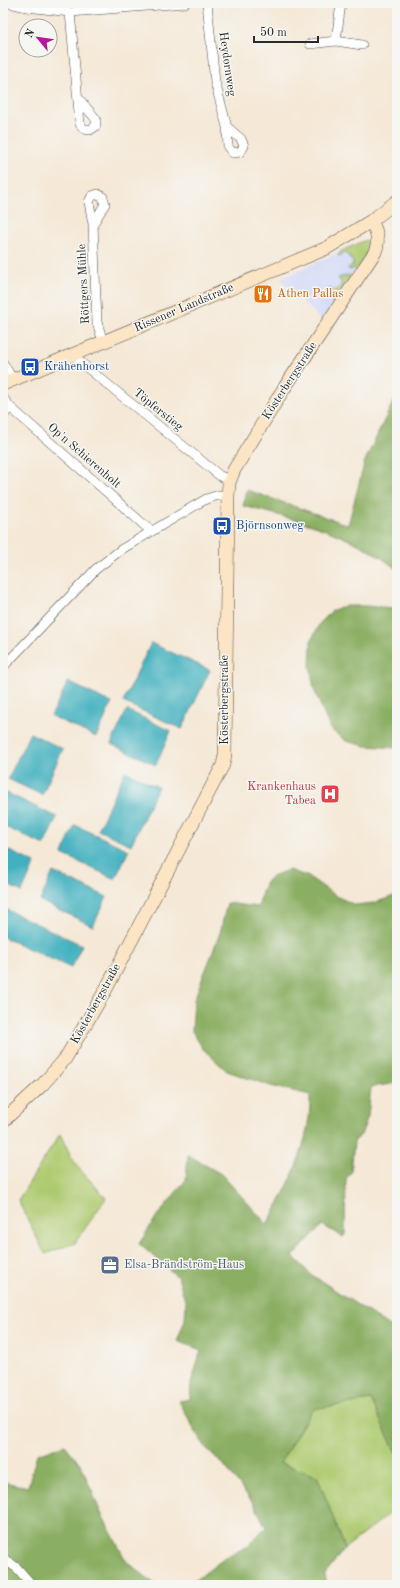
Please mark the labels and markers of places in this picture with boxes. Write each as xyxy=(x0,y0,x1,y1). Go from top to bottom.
restaurant icon: Athen Pallas xyxy=(252,283,274,305)
place label: Athen Pallas xyxy=(277,288,343,300)
bus stop icon: Krähenhorst xyxy=(19,356,41,378)
place label: Krähenhorst xyxy=(44,361,109,373)
bus stop icon: Björnsonweg xyxy=(211,515,233,537)
place label: Björnsonweg xyxy=(236,520,304,532)
place label: Krankenhaus Tabea xyxy=(247,781,316,807)
hospital icon: Krankenhaus Tabea xyxy=(319,783,341,805)
office icon: Elsa-Brändström-Haus xyxy=(99,1254,121,1276)
place label: Elsa-Brändström-Haus xyxy=(124,1259,244,1271)

